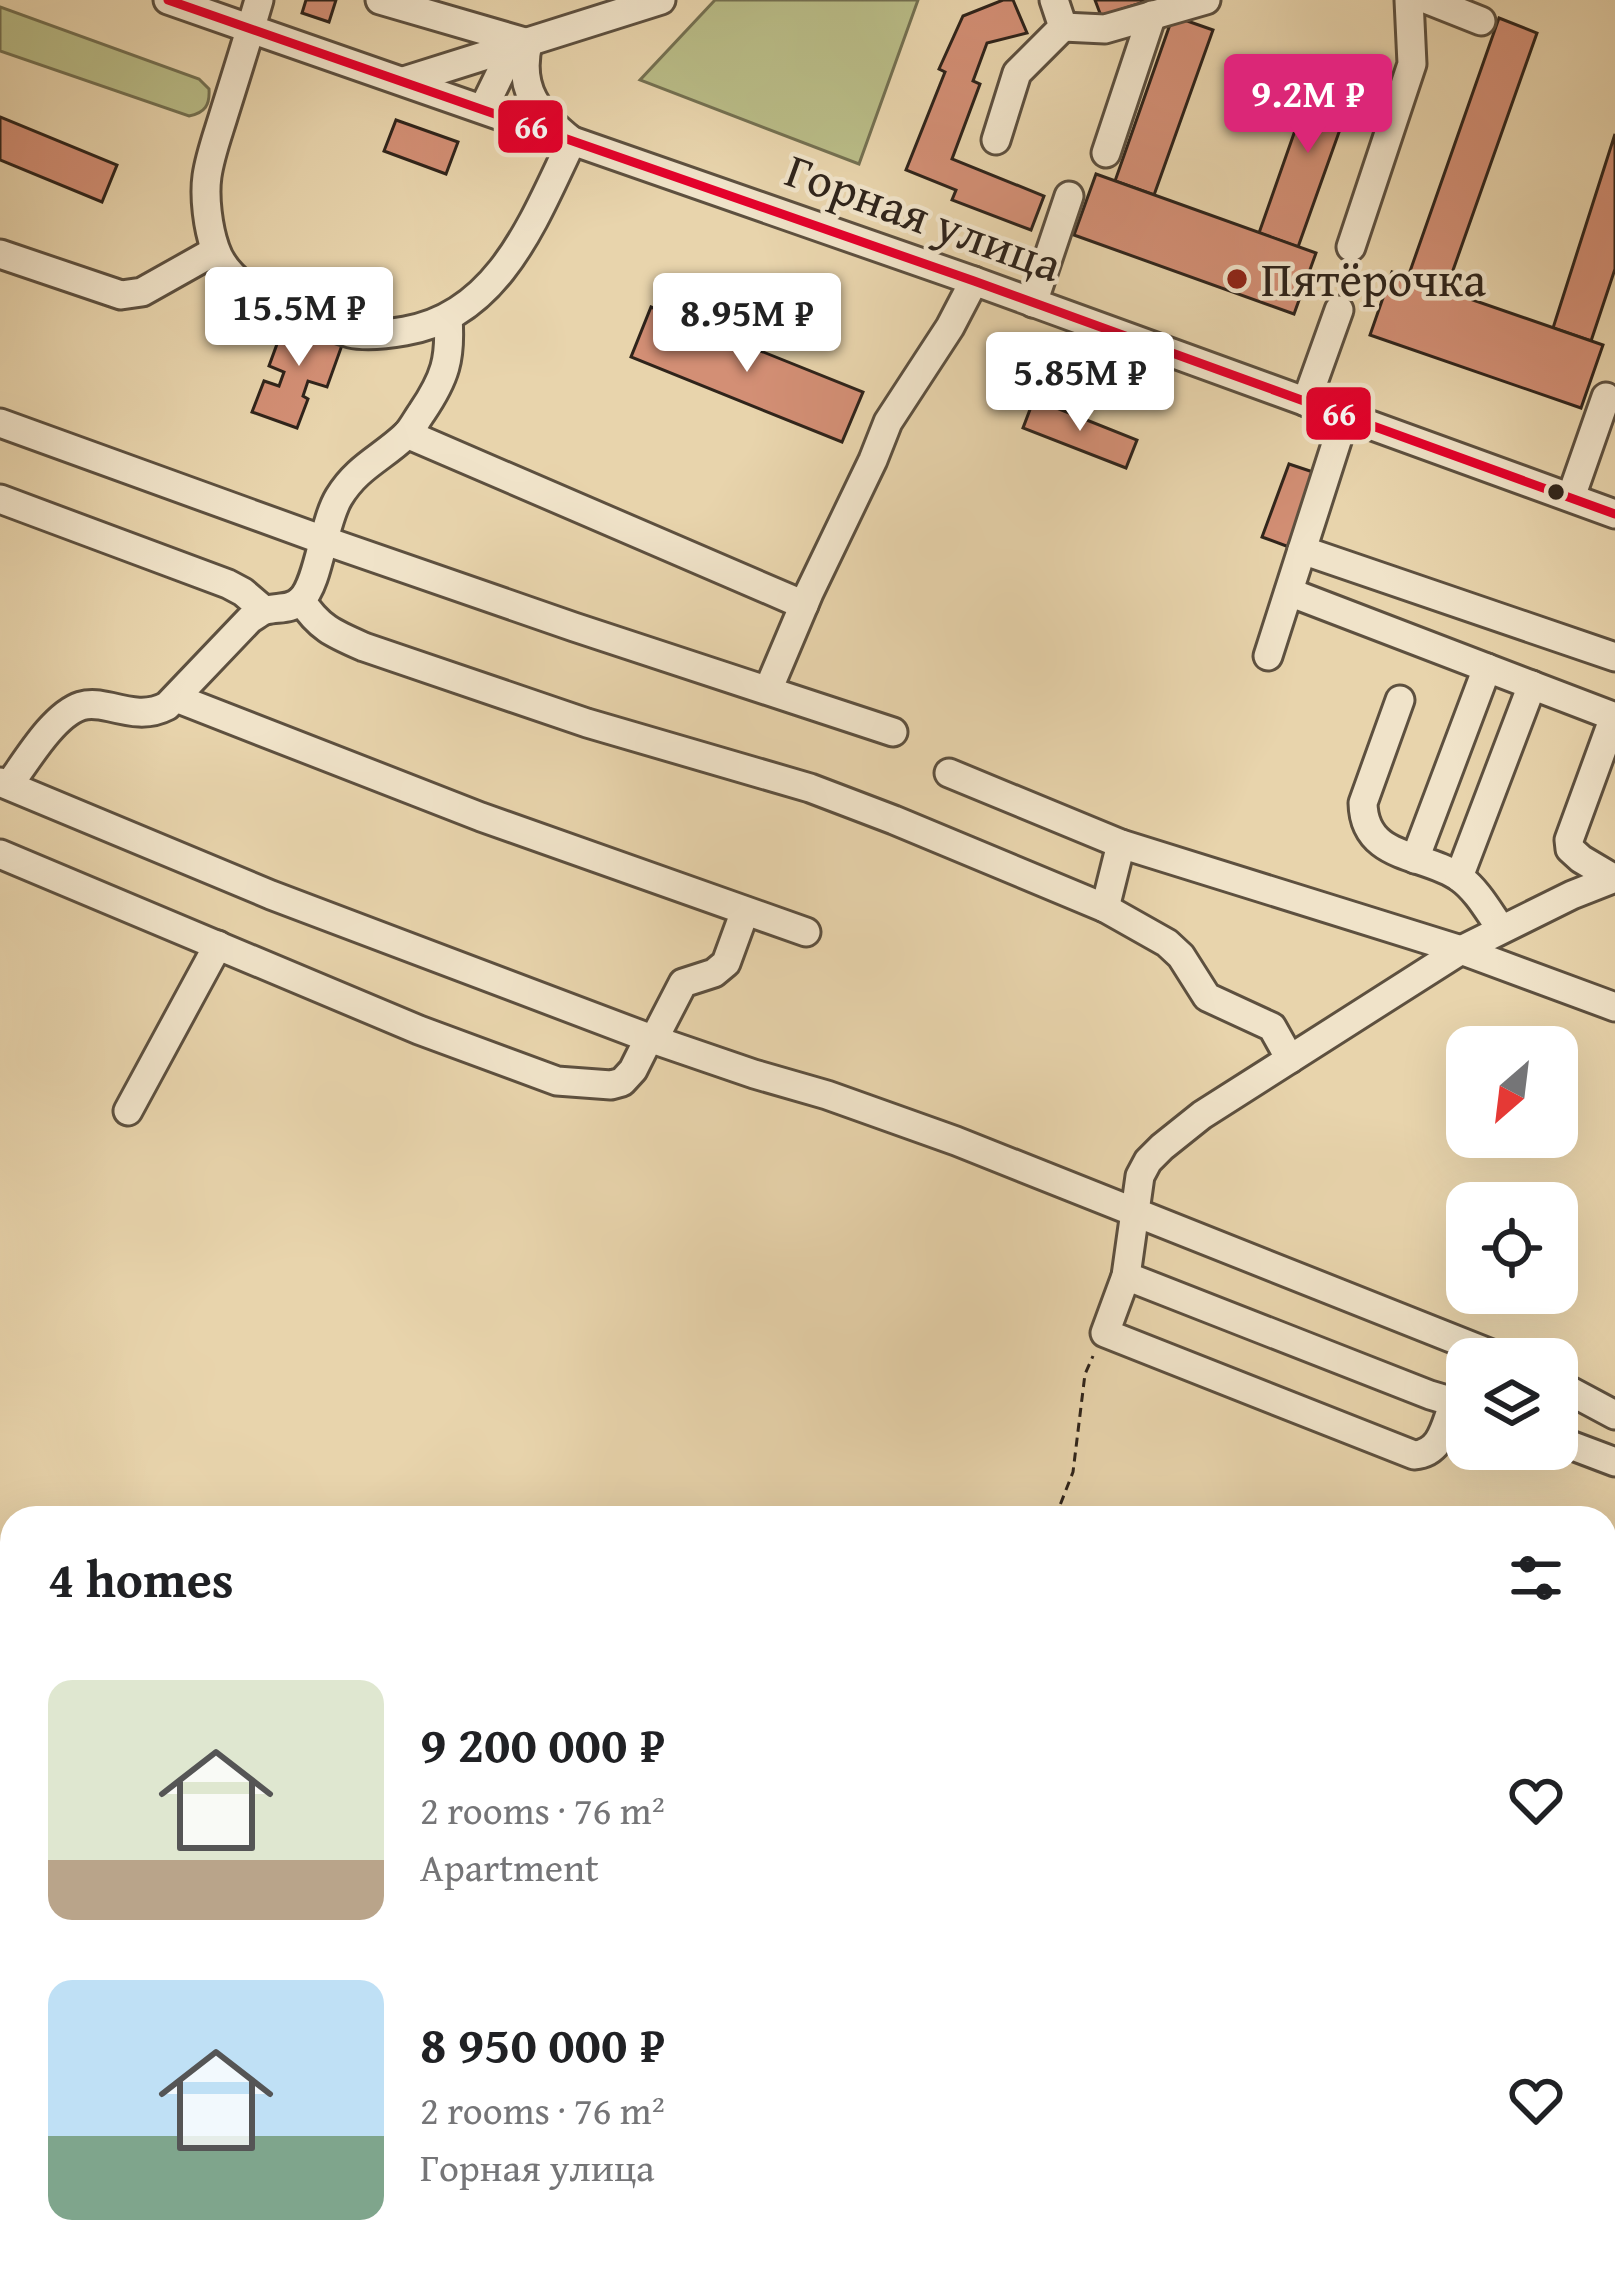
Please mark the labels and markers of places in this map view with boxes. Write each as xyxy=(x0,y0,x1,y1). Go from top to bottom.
pin: 9.2M ₽ xyxy=(1210,54,1406,156)
place label: Пятёрочка xyxy=(1261,243,1486,314)
marker: Пятёрочка xyxy=(1224,266,1250,292)
pin: 15.5M ₽ xyxy=(188,267,410,369)
pin: 8.95M ₽ xyxy=(636,273,858,375)
pin: 5.85M ₽ xyxy=(969,332,1191,434)
unlabelled marker xyxy=(1545,481,1567,503)

